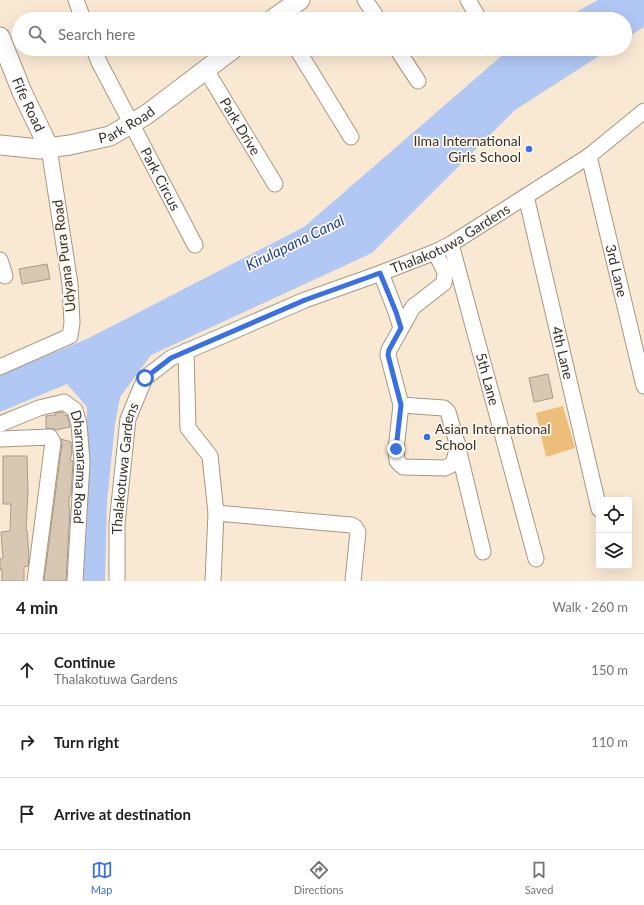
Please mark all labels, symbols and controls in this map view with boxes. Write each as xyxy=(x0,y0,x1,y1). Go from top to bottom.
search box xyxy=(12,12,632,56)
icon: search xyxy=(26,23,48,45)
text: Search here xyxy=(58,25,135,43)
street label: Fife Road xyxy=(9,74,49,134)
street label: Park Drive xyxy=(217,94,265,158)
street label: Park Road xyxy=(97,102,158,146)
place label: Ilma International Girls School xyxy=(414,132,521,165)
street label: Park Circus xyxy=(137,144,184,213)
marker: Ilma International Girls School xyxy=(524,144,534,154)
street label: Udyana Pura Road xyxy=(48,199,79,313)
street label: Thalakotuwa Gardens xyxy=(388,200,513,276)
water label: Kirulapana Canal xyxy=(242,210,347,274)
street label: 3rd Lane xyxy=(602,243,631,299)
street label: 4th Lane xyxy=(549,324,577,381)
street label: 5th Lane xyxy=(473,351,503,407)
route start xyxy=(136,369,154,387)
street label: Thalakotuwa Gardens xyxy=(108,400,142,535)
street label: Dharmarama Road xyxy=(67,408,91,524)
place label: Asian International School xyxy=(435,420,551,453)
marker: Asian International School xyxy=(422,432,432,442)
route end xyxy=(387,440,405,458)
map controls xyxy=(596,497,632,569)
button: locate xyxy=(596,497,632,533)
button: layers xyxy=(596,533,632,569)
text: 4 min xyxy=(16,597,58,618)
text: Walk · 260 m xyxy=(552,599,628,615)
text: Continue xyxy=(54,653,115,671)
icon: ahead xyxy=(16,659,38,681)
text: 150 m xyxy=(591,662,628,678)
text: Thalakotuwa Gardens xyxy=(54,671,178,687)
icon: right xyxy=(16,731,38,753)
text: Turn right xyxy=(54,733,119,751)
text: 110 m xyxy=(591,734,628,750)
icon: arrive xyxy=(16,803,38,825)
text: Arrive at destination xyxy=(54,805,191,823)
tab: Map xyxy=(91,859,113,896)
tab: Directions xyxy=(294,859,343,896)
tab: Saved xyxy=(525,859,553,896)

